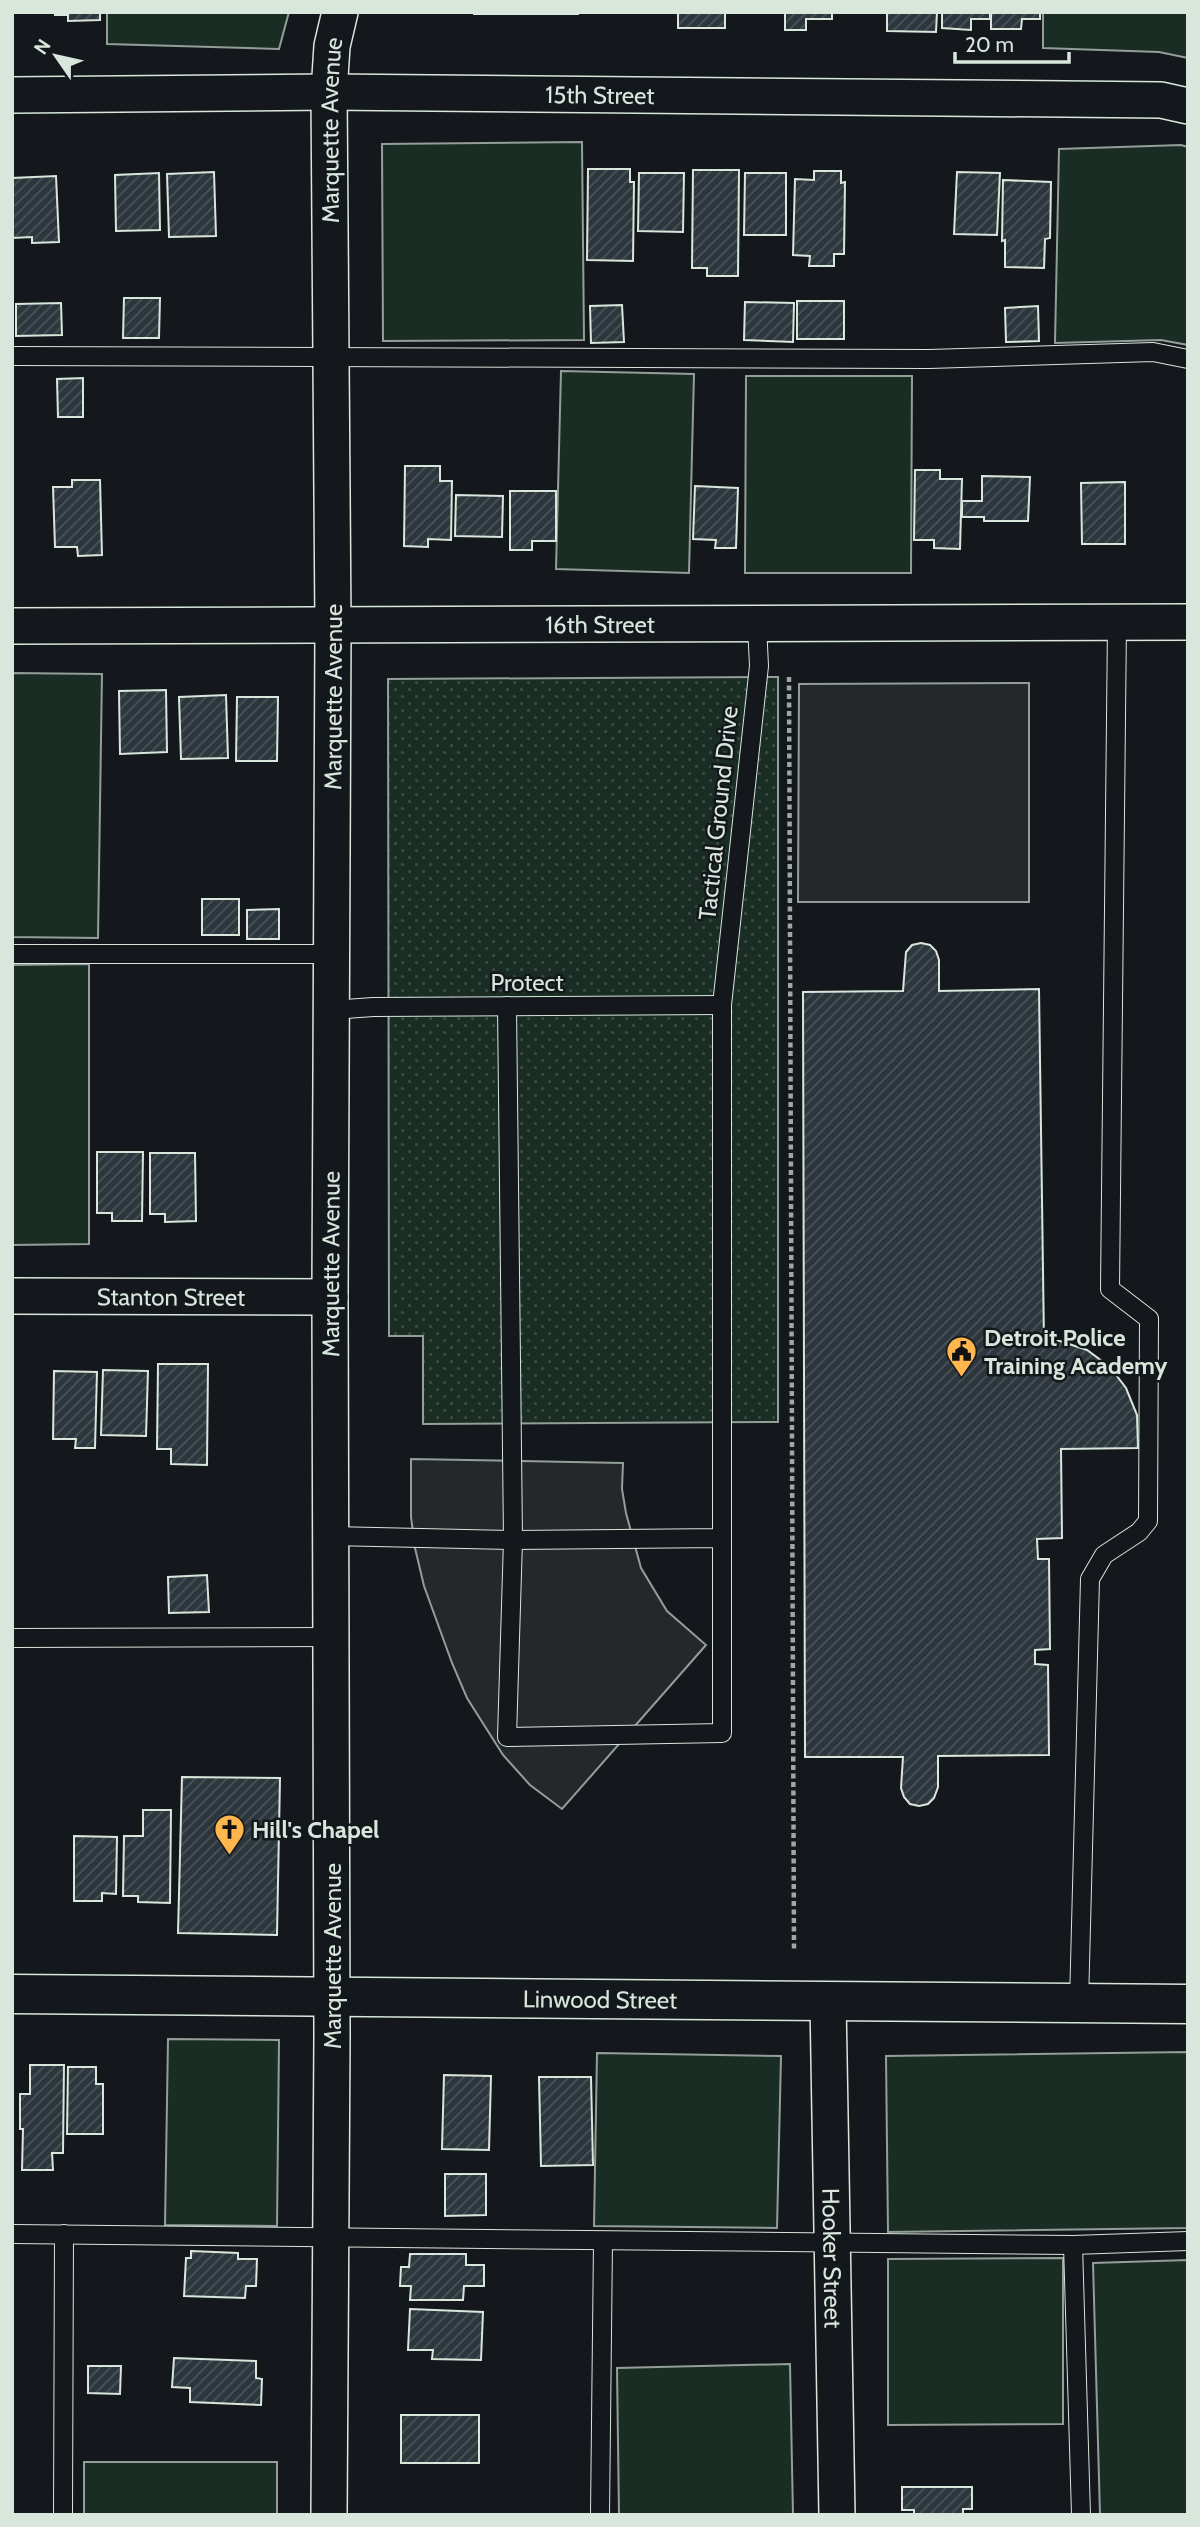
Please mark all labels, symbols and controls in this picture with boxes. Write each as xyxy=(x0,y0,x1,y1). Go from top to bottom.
north arrow xyxy=(21,21,91,91)
scale bar xyxy=(955,21,1069,65)
text: 20 m xyxy=(965,32,1014,57)
street label: Marquette Avenue xyxy=(314,34,348,223)
text: N xyxy=(29,35,56,59)
street label: 15th Street xyxy=(545,80,655,110)
street label: Marquette Avenue xyxy=(318,604,348,790)
street label: 16th Street xyxy=(545,609,655,639)
street label: Tactical Ground Drive xyxy=(692,704,744,922)
street label: Protect xyxy=(490,968,564,997)
street label: Marquette Avenue xyxy=(315,1171,345,1357)
street label: Stanton Street xyxy=(97,1282,245,1311)
place label: Detroit Police Training Academy xyxy=(984,1323,1168,1380)
public building icon: Detroit Police Training Academy xyxy=(944,1334,978,1378)
church icon: Hill's Chapel xyxy=(212,1812,246,1856)
place label: Hill's Chapel xyxy=(252,1815,379,1844)
street label: Marquette Avenue xyxy=(318,1863,347,2049)
street label: Linwood Street xyxy=(523,1984,677,2014)
street label: Hooker Street xyxy=(817,2188,848,2328)

